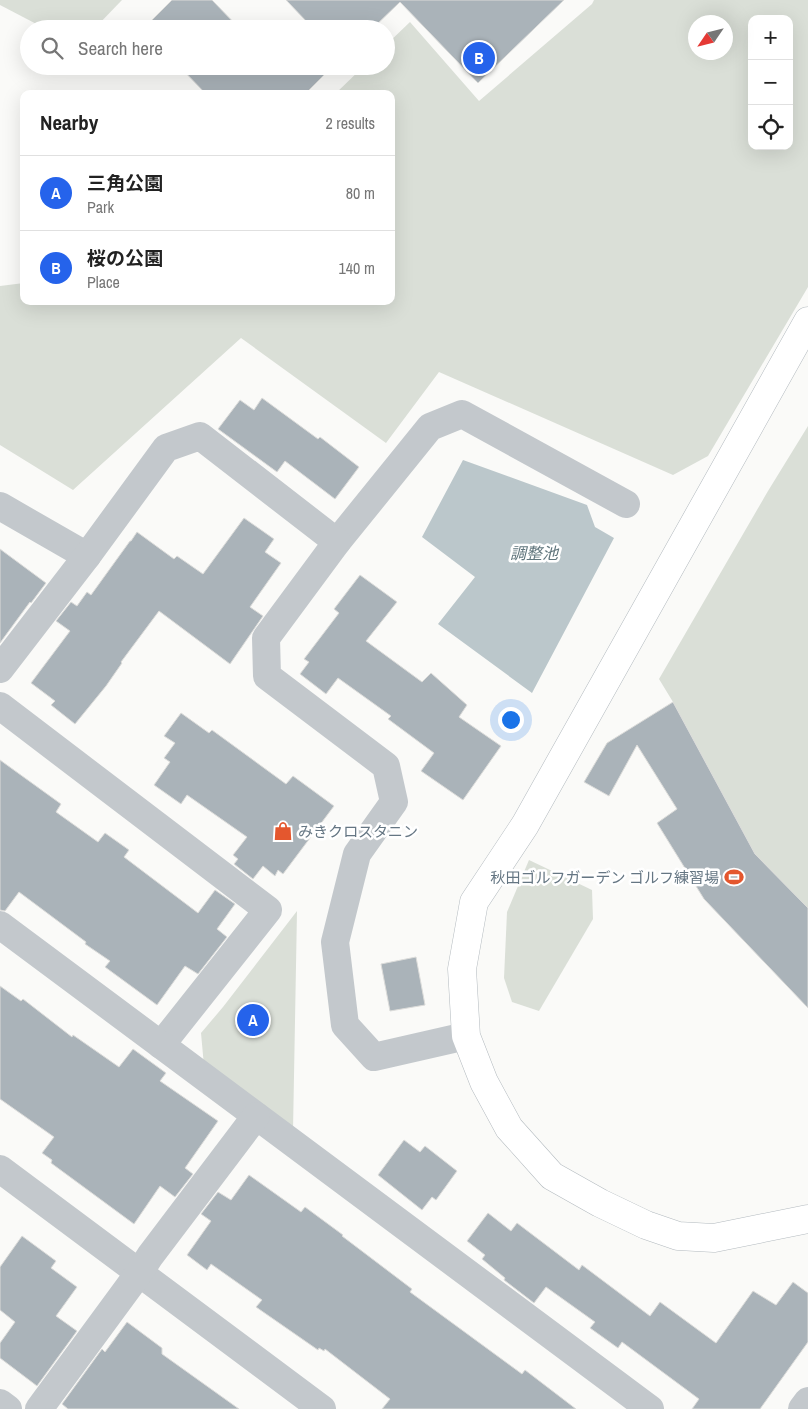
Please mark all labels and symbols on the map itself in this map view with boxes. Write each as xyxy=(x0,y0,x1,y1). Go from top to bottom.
north arrow xyxy=(688,15,733,60)
pin: B xyxy=(463,39,495,77)
water label: 調整池 xyxy=(510,542,560,564)
your location xyxy=(498,707,524,733)
shop icon: みきクロスタニン xyxy=(272,820,294,842)
place label: みきクロスタニン xyxy=(298,821,418,842)
sports icon: 秋田ゴルフガーデン ゴルフ練習場 xyxy=(723,866,745,888)
place label: 秋田ゴルフガーデン ゴルフ練習場 xyxy=(491,867,719,888)
pin: A xyxy=(237,1001,269,1039)

